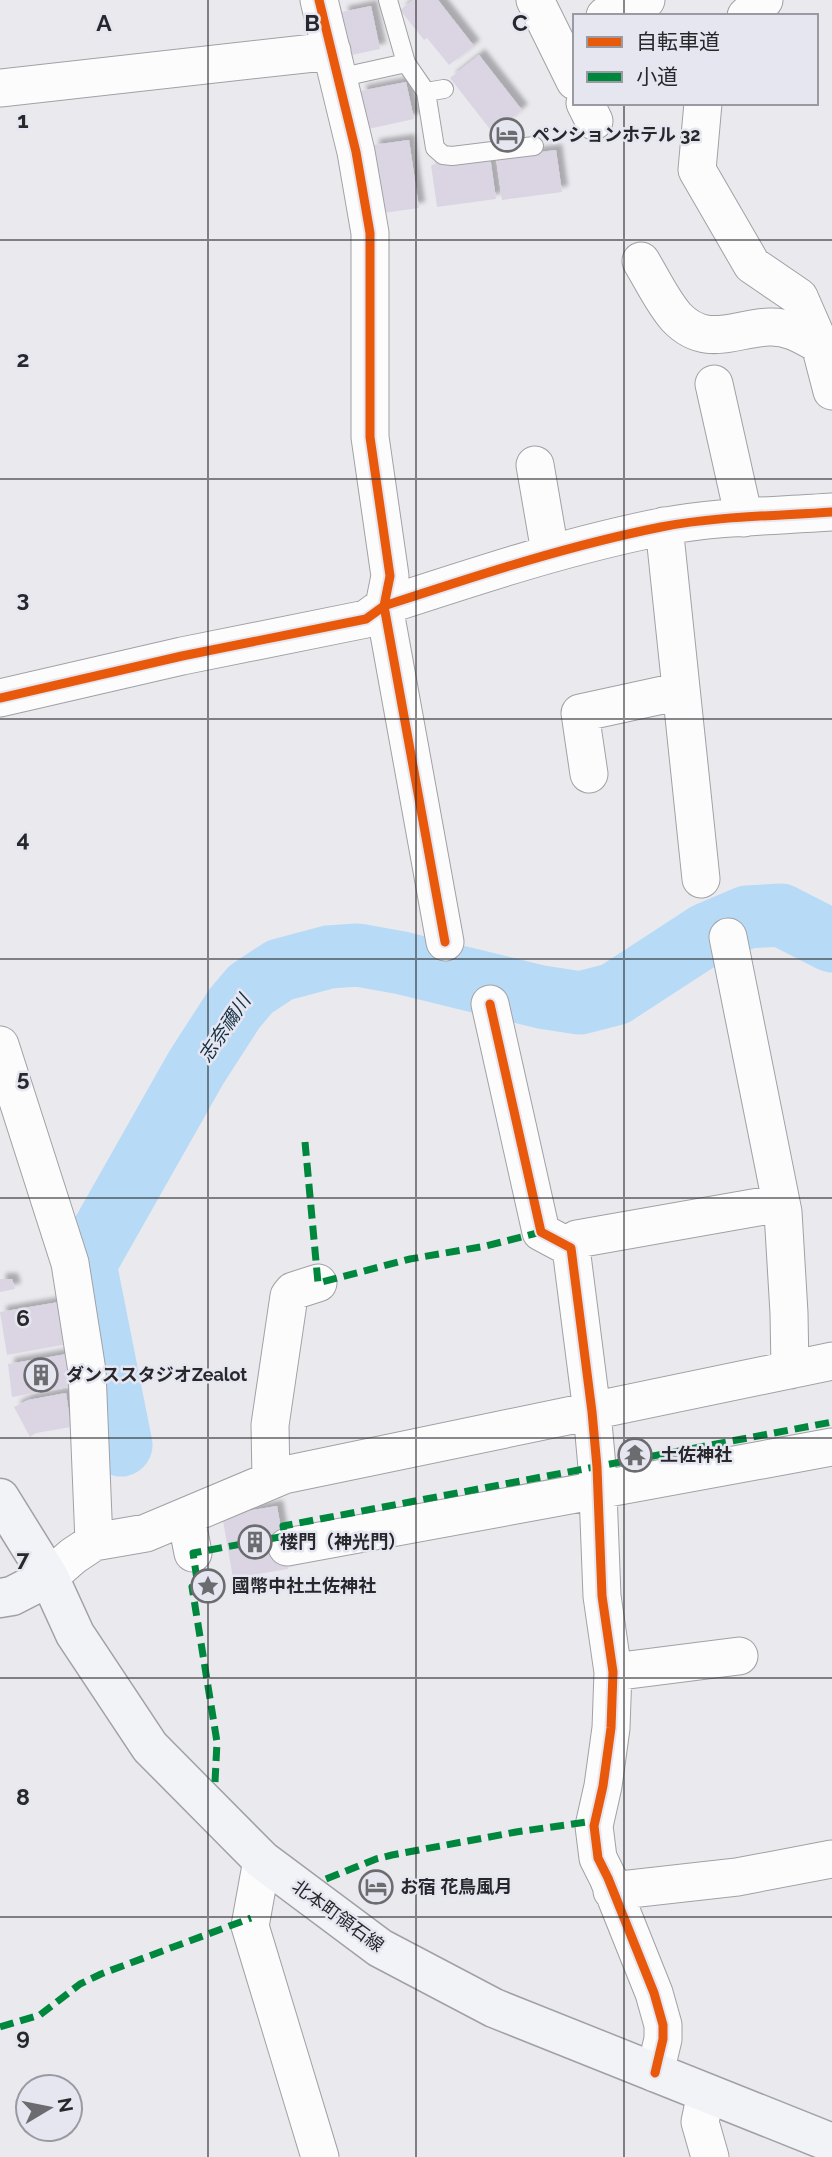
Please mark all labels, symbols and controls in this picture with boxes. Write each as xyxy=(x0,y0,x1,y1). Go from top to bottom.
text: A xyxy=(96,9,112,36)
text: B xyxy=(304,9,320,36)
text: C xyxy=(512,9,528,36)
legend xyxy=(573,14,818,105)
text: 自転車道 xyxy=(636,29,720,54)
text: 小道 xyxy=(636,64,678,89)
text: 1 xyxy=(17,106,29,133)
hotel icon: ペンションホテル 32 xyxy=(488,116,526,154)
place label: ペンションホテル 32 xyxy=(532,124,701,145)
text: 2 xyxy=(17,345,29,372)
text: 3 xyxy=(17,585,29,612)
text: 4 xyxy=(16,825,30,852)
water label: 志奈禰川 xyxy=(194,989,255,1066)
text: 5 xyxy=(17,1064,30,1091)
text: 6 xyxy=(16,1304,30,1331)
building icon: ダンススタジオZealot xyxy=(22,1356,60,1394)
place label: ダンススタジオZealot xyxy=(66,1364,247,1385)
temple icon: 土佐神社 xyxy=(616,1436,654,1474)
place label: 土佐神社 xyxy=(660,1444,732,1465)
building icon: 楼門（神光門） xyxy=(236,1523,274,1561)
place label: 楼門（神光門） xyxy=(280,1531,406,1552)
text: 7 xyxy=(17,1544,30,1571)
place icon: 國幣中社土佐神社 xyxy=(189,1567,227,1605)
place label: 國幣中社土佐神社 xyxy=(232,1575,376,1596)
text: 8 xyxy=(16,1783,30,1810)
hotel icon: お宿 花鳥風月 xyxy=(357,1868,395,1906)
street label: 北本町領石線 xyxy=(288,1875,388,1956)
place label: お宿 花鳥風月 xyxy=(400,1876,512,1897)
text: 9 xyxy=(16,2023,30,2050)
north arrow xyxy=(14,2073,84,2143)
text: N xyxy=(54,2096,78,2114)

